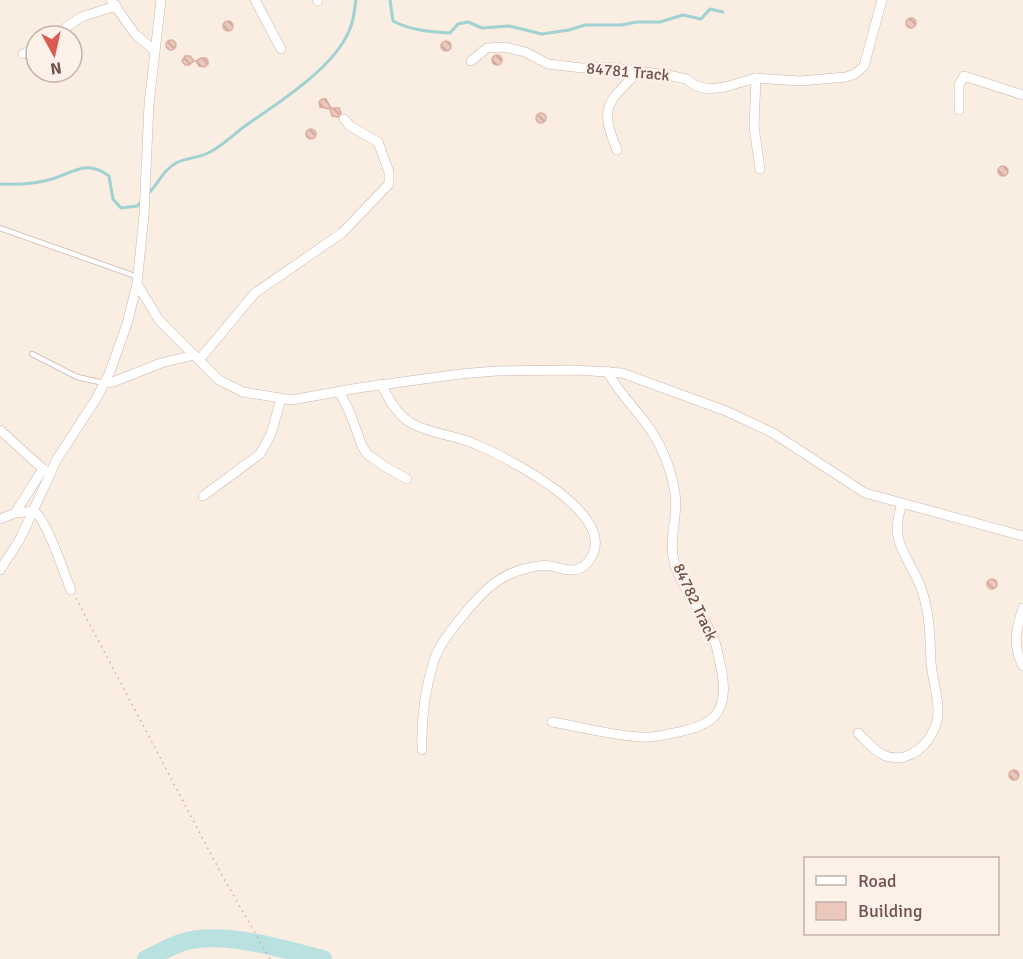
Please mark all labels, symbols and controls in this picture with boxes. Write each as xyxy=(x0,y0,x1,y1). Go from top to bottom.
north arrow xyxy=(24,24,84,84)
text: N xyxy=(49,57,63,79)
street label: 84781 Track xyxy=(586,58,670,86)
street label: 84782 Track xyxy=(668,560,722,644)
legend xyxy=(804,857,999,935)
text: Road xyxy=(858,870,897,892)
text: Building xyxy=(858,900,922,922)

